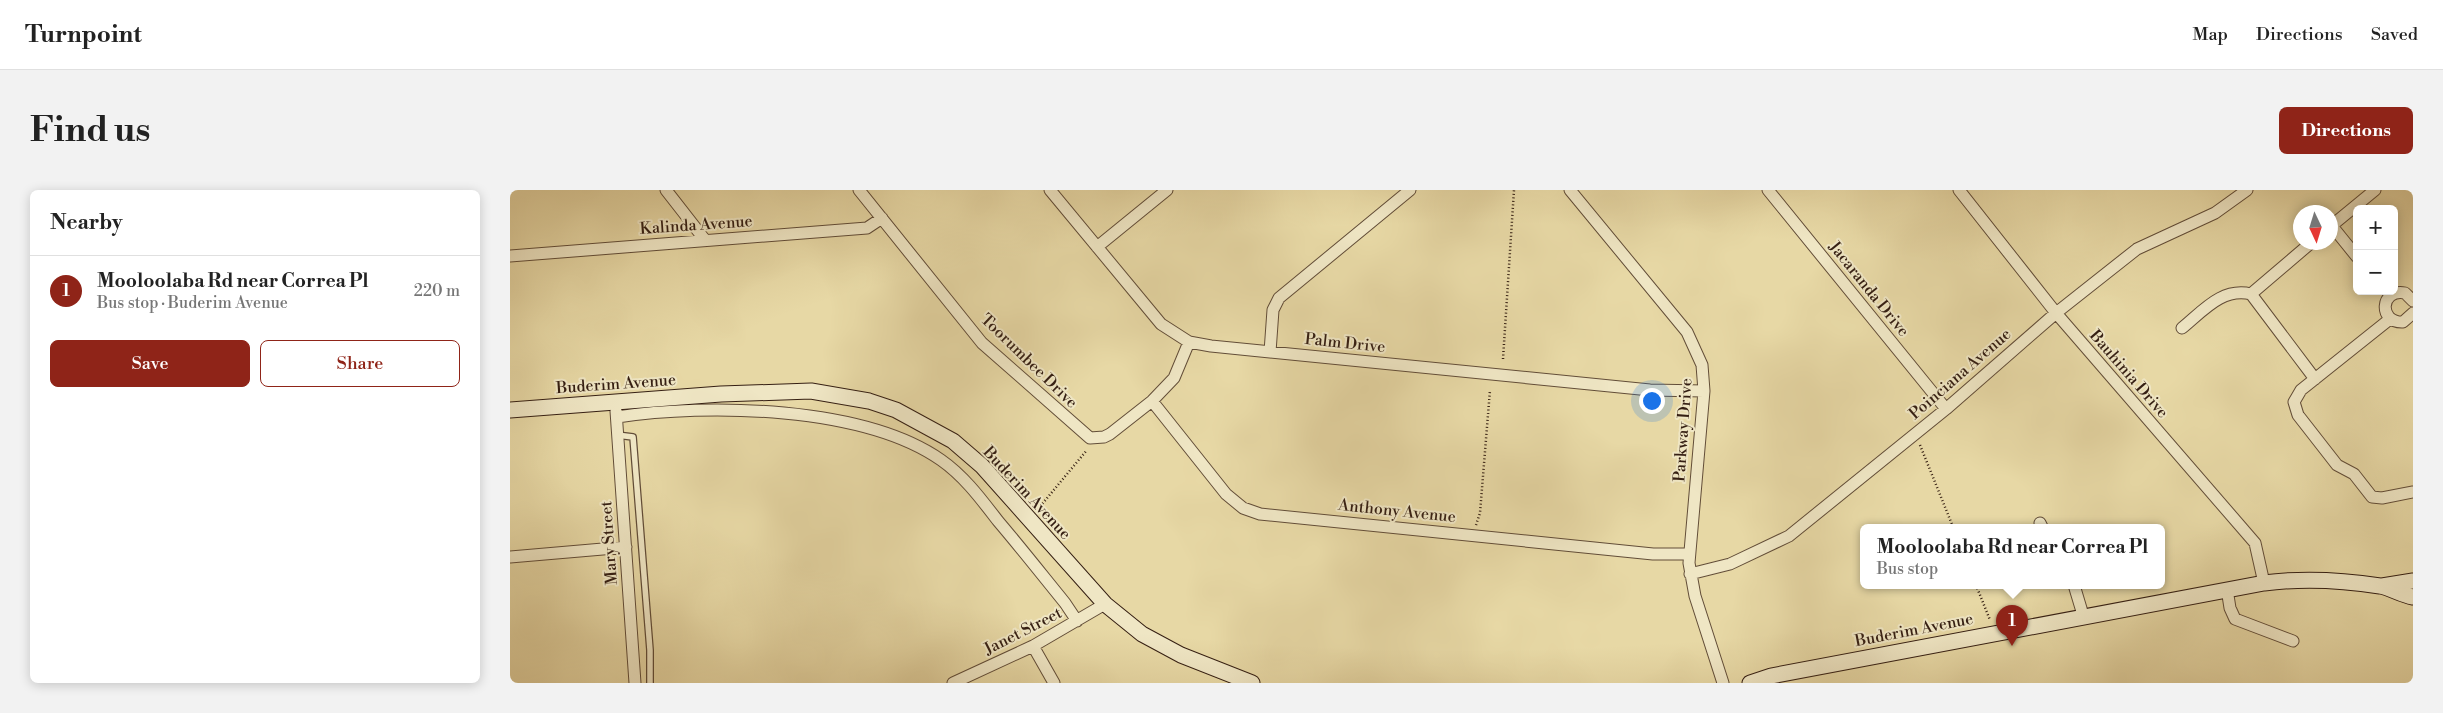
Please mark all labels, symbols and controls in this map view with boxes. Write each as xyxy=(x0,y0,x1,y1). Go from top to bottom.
text: Turnpoint xyxy=(25,20,142,50)
text: Map xyxy=(2192,23,2228,46)
text: Directions xyxy=(2256,23,2343,46)
text: Saved xyxy=(2371,23,2418,46)
button: Directions xyxy=(2279,107,2413,154)
text: Find us xyxy=(30,109,150,152)
north arrow xyxy=(2293,205,2338,250)
map controls xyxy=(2353,205,2398,295)
button: + xyxy=(2353,205,2398,250)
text: Nearby xyxy=(50,210,123,236)
street label: Kalinda Avenue xyxy=(639,211,753,239)
street label: Jacaranda Drive xyxy=(1824,237,1914,341)
button: − xyxy=(2353,250,2398,295)
text: Mooloolaba Rd near Correa Pl xyxy=(97,269,369,293)
text: 1 xyxy=(62,281,70,301)
text: 220 m xyxy=(414,281,460,301)
text: Bus stop · Buderim Avenue xyxy=(97,293,288,313)
street label: Toorumbee Drive xyxy=(976,309,1082,413)
street label: Poinciana Avenue xyxy=(1905,324,2015,424)
street label: Bauhinia Drive xyxy=(2085,325,2173,422)
street label: Palm Drive xyxy=(1304,329,1386,357)
button: Save xyxy=(50,340,250,387)
button: Share xyxy=(260,340,460,387)
street label: Buderim Avenue xyxy=(554,370,677,398)
street label: Parkway Drive xyxy=(1669,377,1697,483)
your location xyxy=(1639,388,1665,414)
street label: Buderim Avenue xyxy=(978,442,1075,544)
street label: Anthony Avenue xyxy=(1336,495,1457,527)
street label: Mary Street xyxy=(596,500,622,586)
popup xyxy=(1860,524,2165,589)
text: Mooloolaba Rd near Correa Pl xyxy=(1877,535,2148,559)
text: Bus stop xyxy=(1877,559,1938,579)
street label: Janet Street xyxy=(980,603,1066,660)
pin: 1 xyxy=(1996,605,2028,646)
street label: Buderim Avenue xyxy=(1852,609,1975,651)

